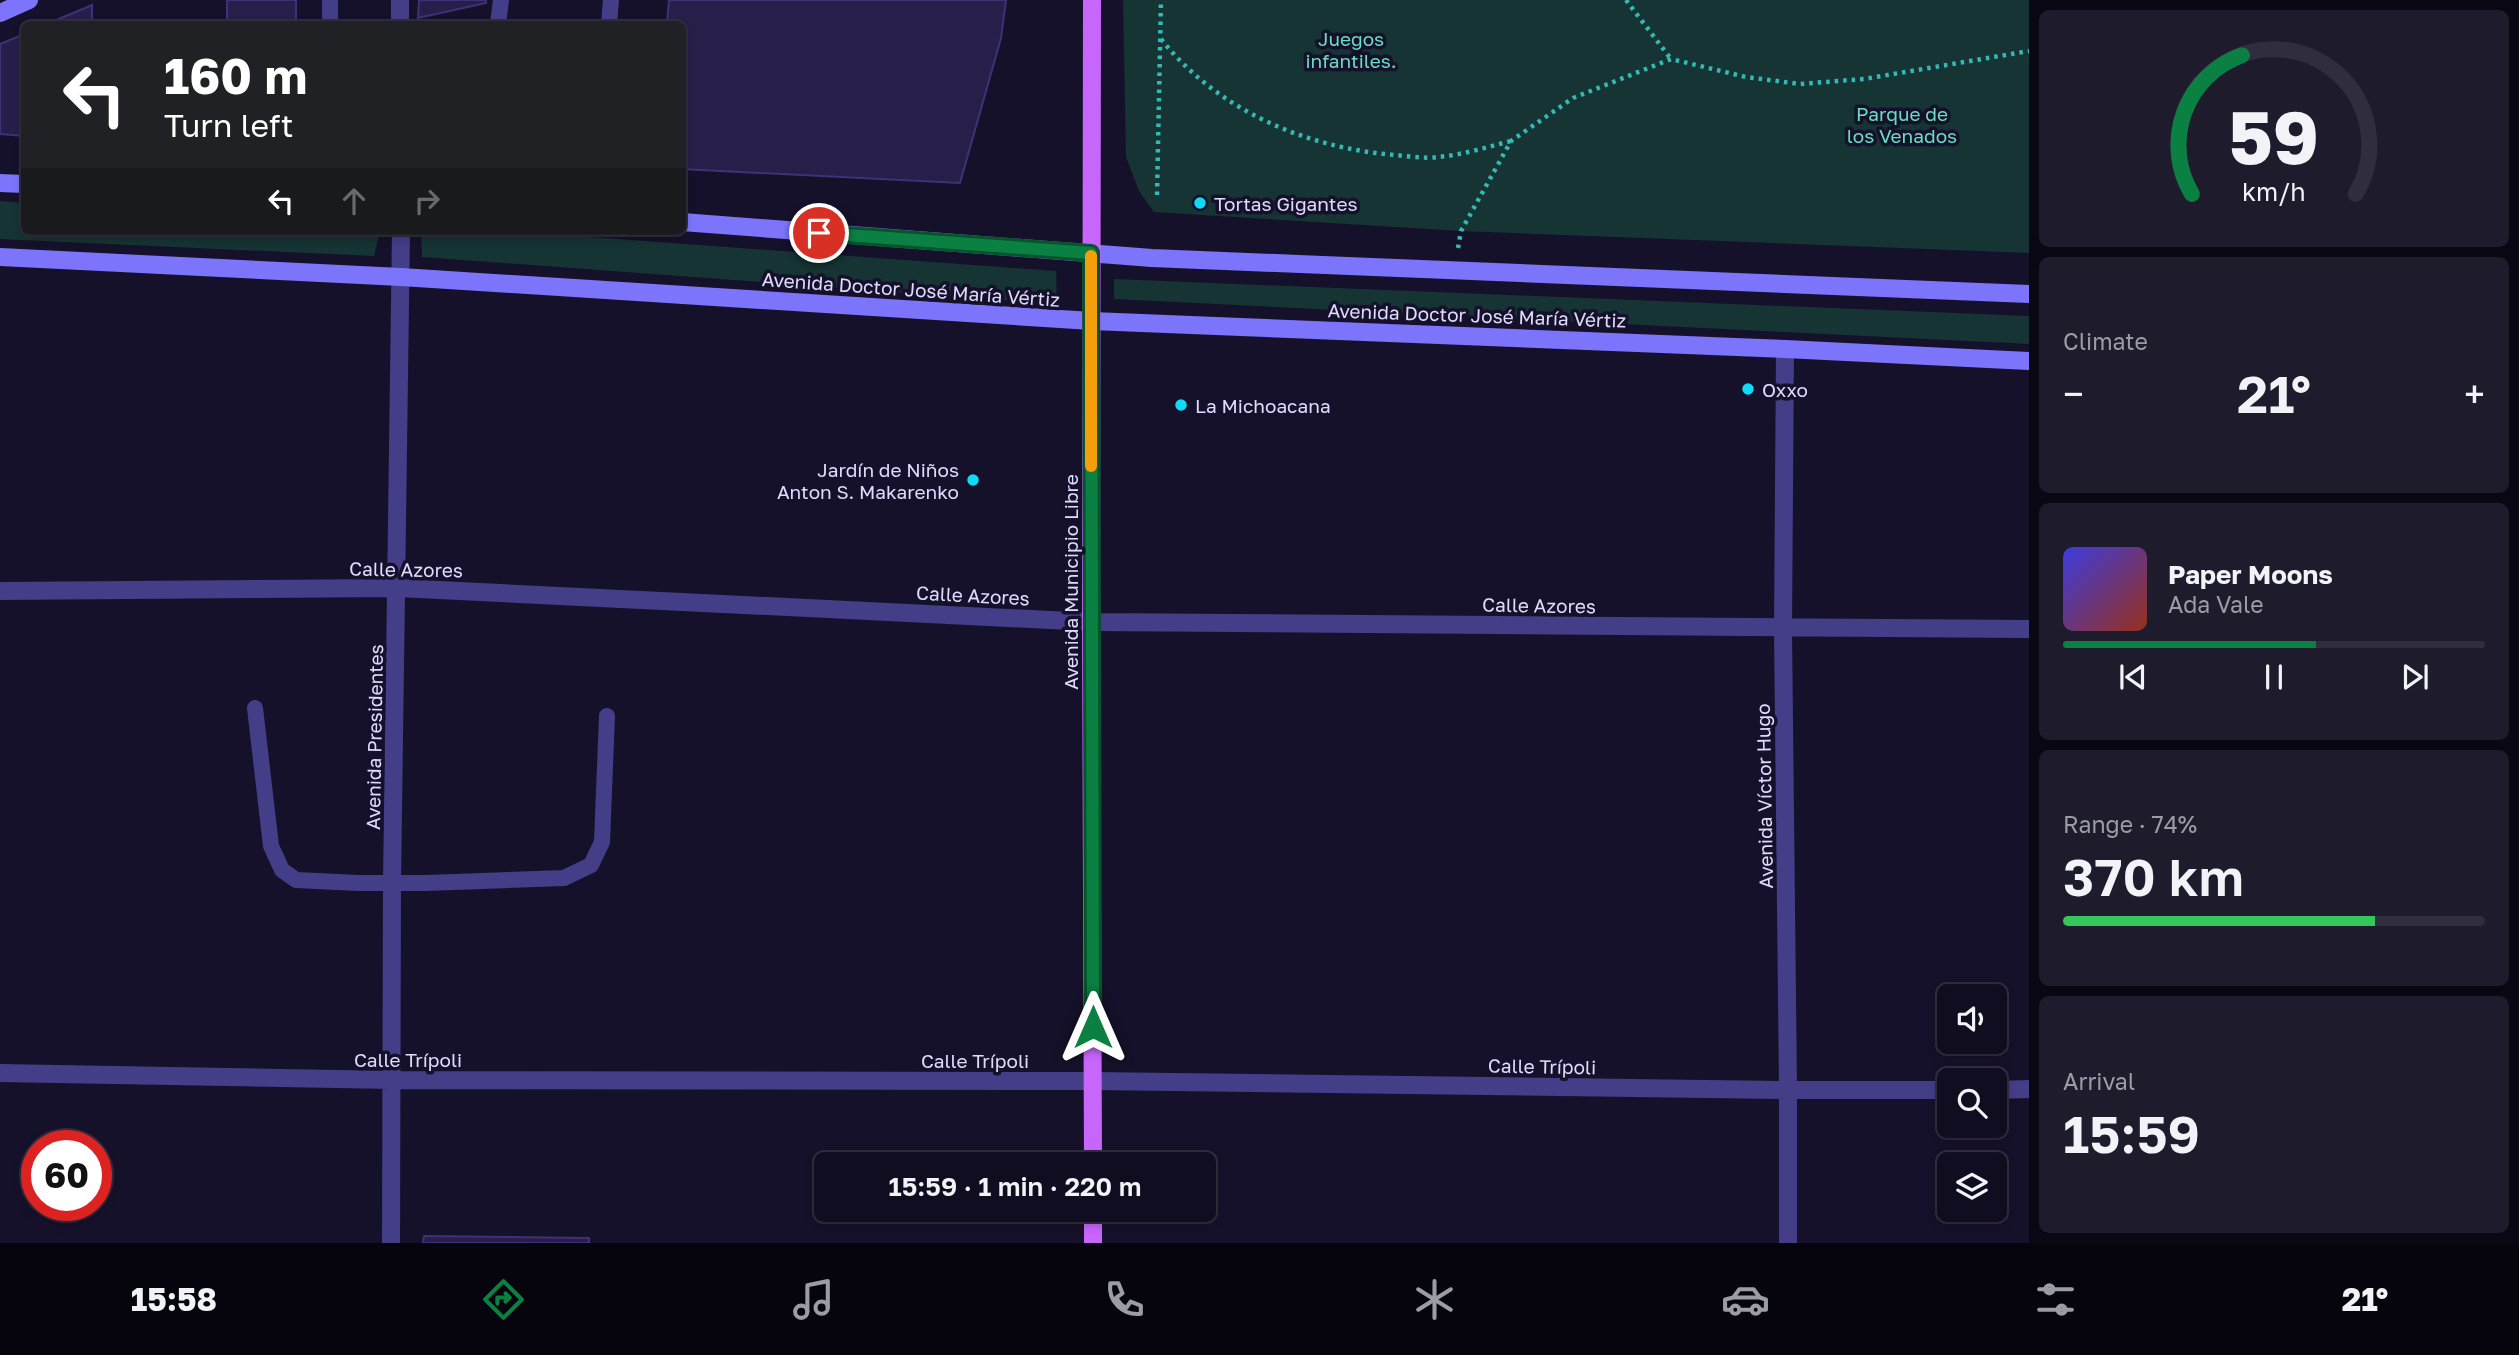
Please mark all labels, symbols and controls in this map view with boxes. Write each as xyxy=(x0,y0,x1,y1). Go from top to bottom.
park label: Juegos infantiles. xyxy=(1306,27,1396,72)
text: 160 m xyxy=(164,46,307,105)
icon: left xyxy=(49,49,140,140)
text: 59 xyxy=(2229,94,2319,181)
park label: Parque de los Venados xyxy=(1847,102,1957,147)
text: Turn left xyxy=(164,106,293,144)
text: km/h xyxy=(2242,176,2306,207)
icon: left xyxy=(262,182,300,220)
icon: ahead xyxy=(335,182,373,220)
icon: right xyxy=(408,182,446,220)
place label: Tortas Gigantes xyxy=(1214,192,1358,215)
marker: Tortas Gigantes xyxy=(1192,195,1208,211)
pin xyxy=(789,203,849,263)
icon: arrive xyxy=(800,214,838,252)
street label: Avenida Doctor José María Vértiz xyxy=(761,267,1061,311)
street label: Avenida Doctor José María Vértiz xyxy=(1327,298,1627,332)
text: Climate xyxy=(2063,327,2148,355)
text: 21° xyxy=(2237,362,2311,424)
text: − xyxy=(2063,371,2084,416)
text: + xyxy=(2464,371,2485,416)
place label: Oxxo xyxy=(1762,378,1808,401)
marker: Oxxo xyxy=(1740,381,1756,397)
place label: La Michoacana xyxy=(1195,394,1331,417)
marker: La Michoacana xyxy=(1173,397,1189,413)
place label: Jardín de Niños Anton S. Makarenko xyxy=(777,458,959,503)
marker: Jardín de Niños Anton S. Makarenko xyxy=(965,472,981,488)
street label: Avenida Municipio Libre xyxy=(1059,474,1082,690)
street label: Calle Azores xyxy=(349,557,463,581)
text: Paper Moons xyxy=(2168,559,2333,590)
street label: Calle Azores xyxy=(916,581,1030,609)
text: Ada Vale xyxy=(2168,590,2264,618)
street label: Calle Azores xyxy=(1482,593,1596,617)
street label: Avenida Presidentes xyxy=(361,644,387,830)
icon: previous xyxy=(2114,658,2152,696)
icon: pause xyxy=(2255,658,2293,696)
icon: next xyxy=(2396,658,2434,696)
street label: Avenida Víctor Hugo xyxy=(1751,703,1777,889)
text: Range · 74% xyxy=(2063,810,2197,838)
text: 370 km xyxy=(2063,845,2244,907)
map controls xyxy=(1937,984,2007,1222)
button: sound xyxy=(1937,984,2007,1054)
position arrow xyxy=(1056,990,1130,1064)
street label: Calle Trípoli xyxy=(354,1048,462,1071)
street label: Calle Trípoli xyxy=(921,1049,1029,1072)
street label: Calle Trípoli xyxy=(1488,1054,1596,1078)
text: Arrival xyxy=(2063,1067,2135,1095)
button: search xyxy=(1937,1068,2007,1138)
text: 15:59 xyxy=(2063,1102,2200,1164)
speed limit sign: 60 xyxy=(21,1130,112,1221)
button: layers xyxy=(1937,1152,2007,1222)
text: 15:59 · 1 min · 220 m xyxy=(889,1171,1141,1202)
icon: directions xyxy=(479,1275,528,1324)
icon: music xyxy=(789,1275,838,1324)
icon: phone xyxy=(1100,1275,1149,1324)
icon: climate xyxy=(1410,1275,1459,1324)
icon: car xyxy=(1721,1275,1770,1324)
icon: filters xyxy=(2031,1275,2080,1324)
text: 15:58 xyxy=(131,1280,217,1318)
text: 21° xyxy=(2342,1280,2388,1318)

